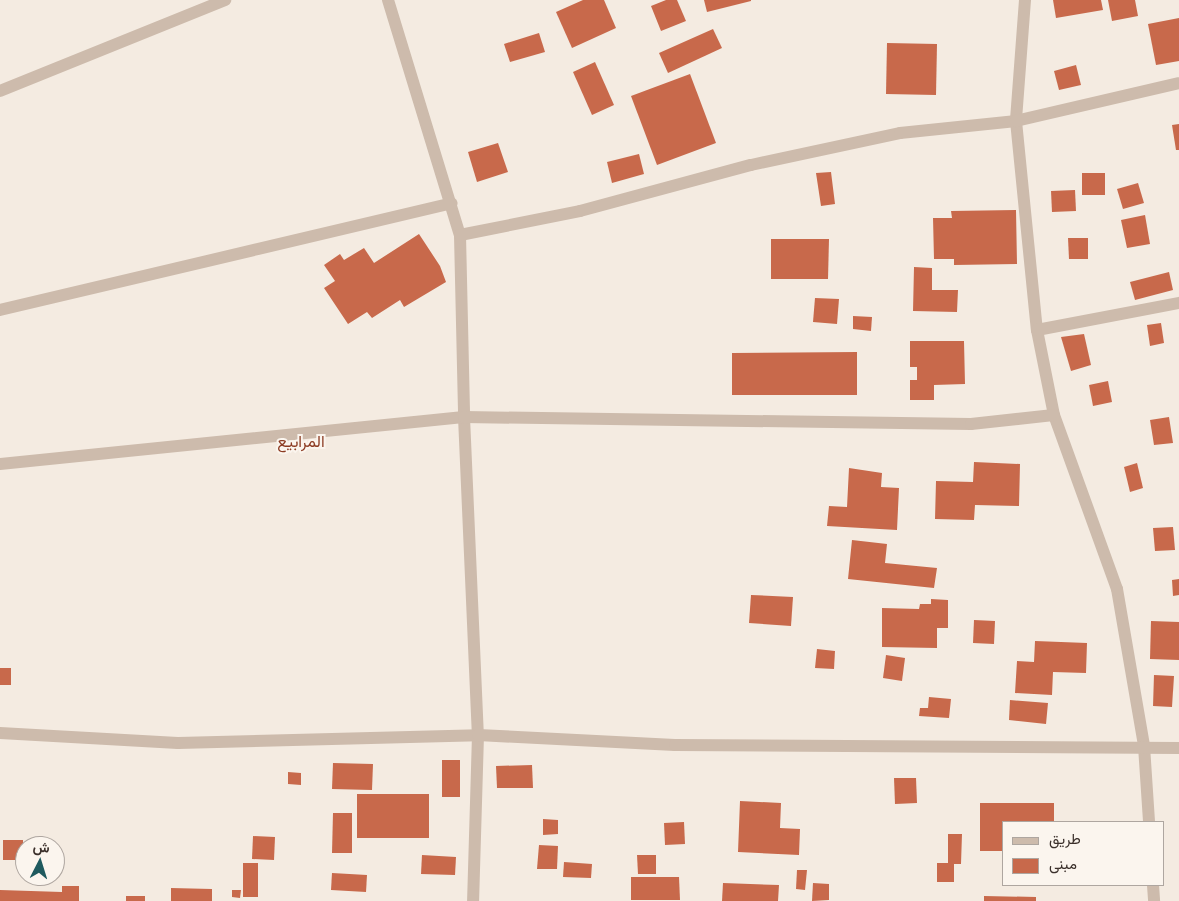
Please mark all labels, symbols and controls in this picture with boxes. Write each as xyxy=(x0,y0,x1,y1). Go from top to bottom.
district label: المرابيع xyxy=(277,431,325,451)
legend xyxy=(1002,821,1164,886)
text: طريق xyxy=(1049,829,1081,848)
north arrow xyxy=(15,836,65,886)
text: ش xyxy=(32,837,50,857)
text: مبنى xyxy=(1049,854,1077,873)

